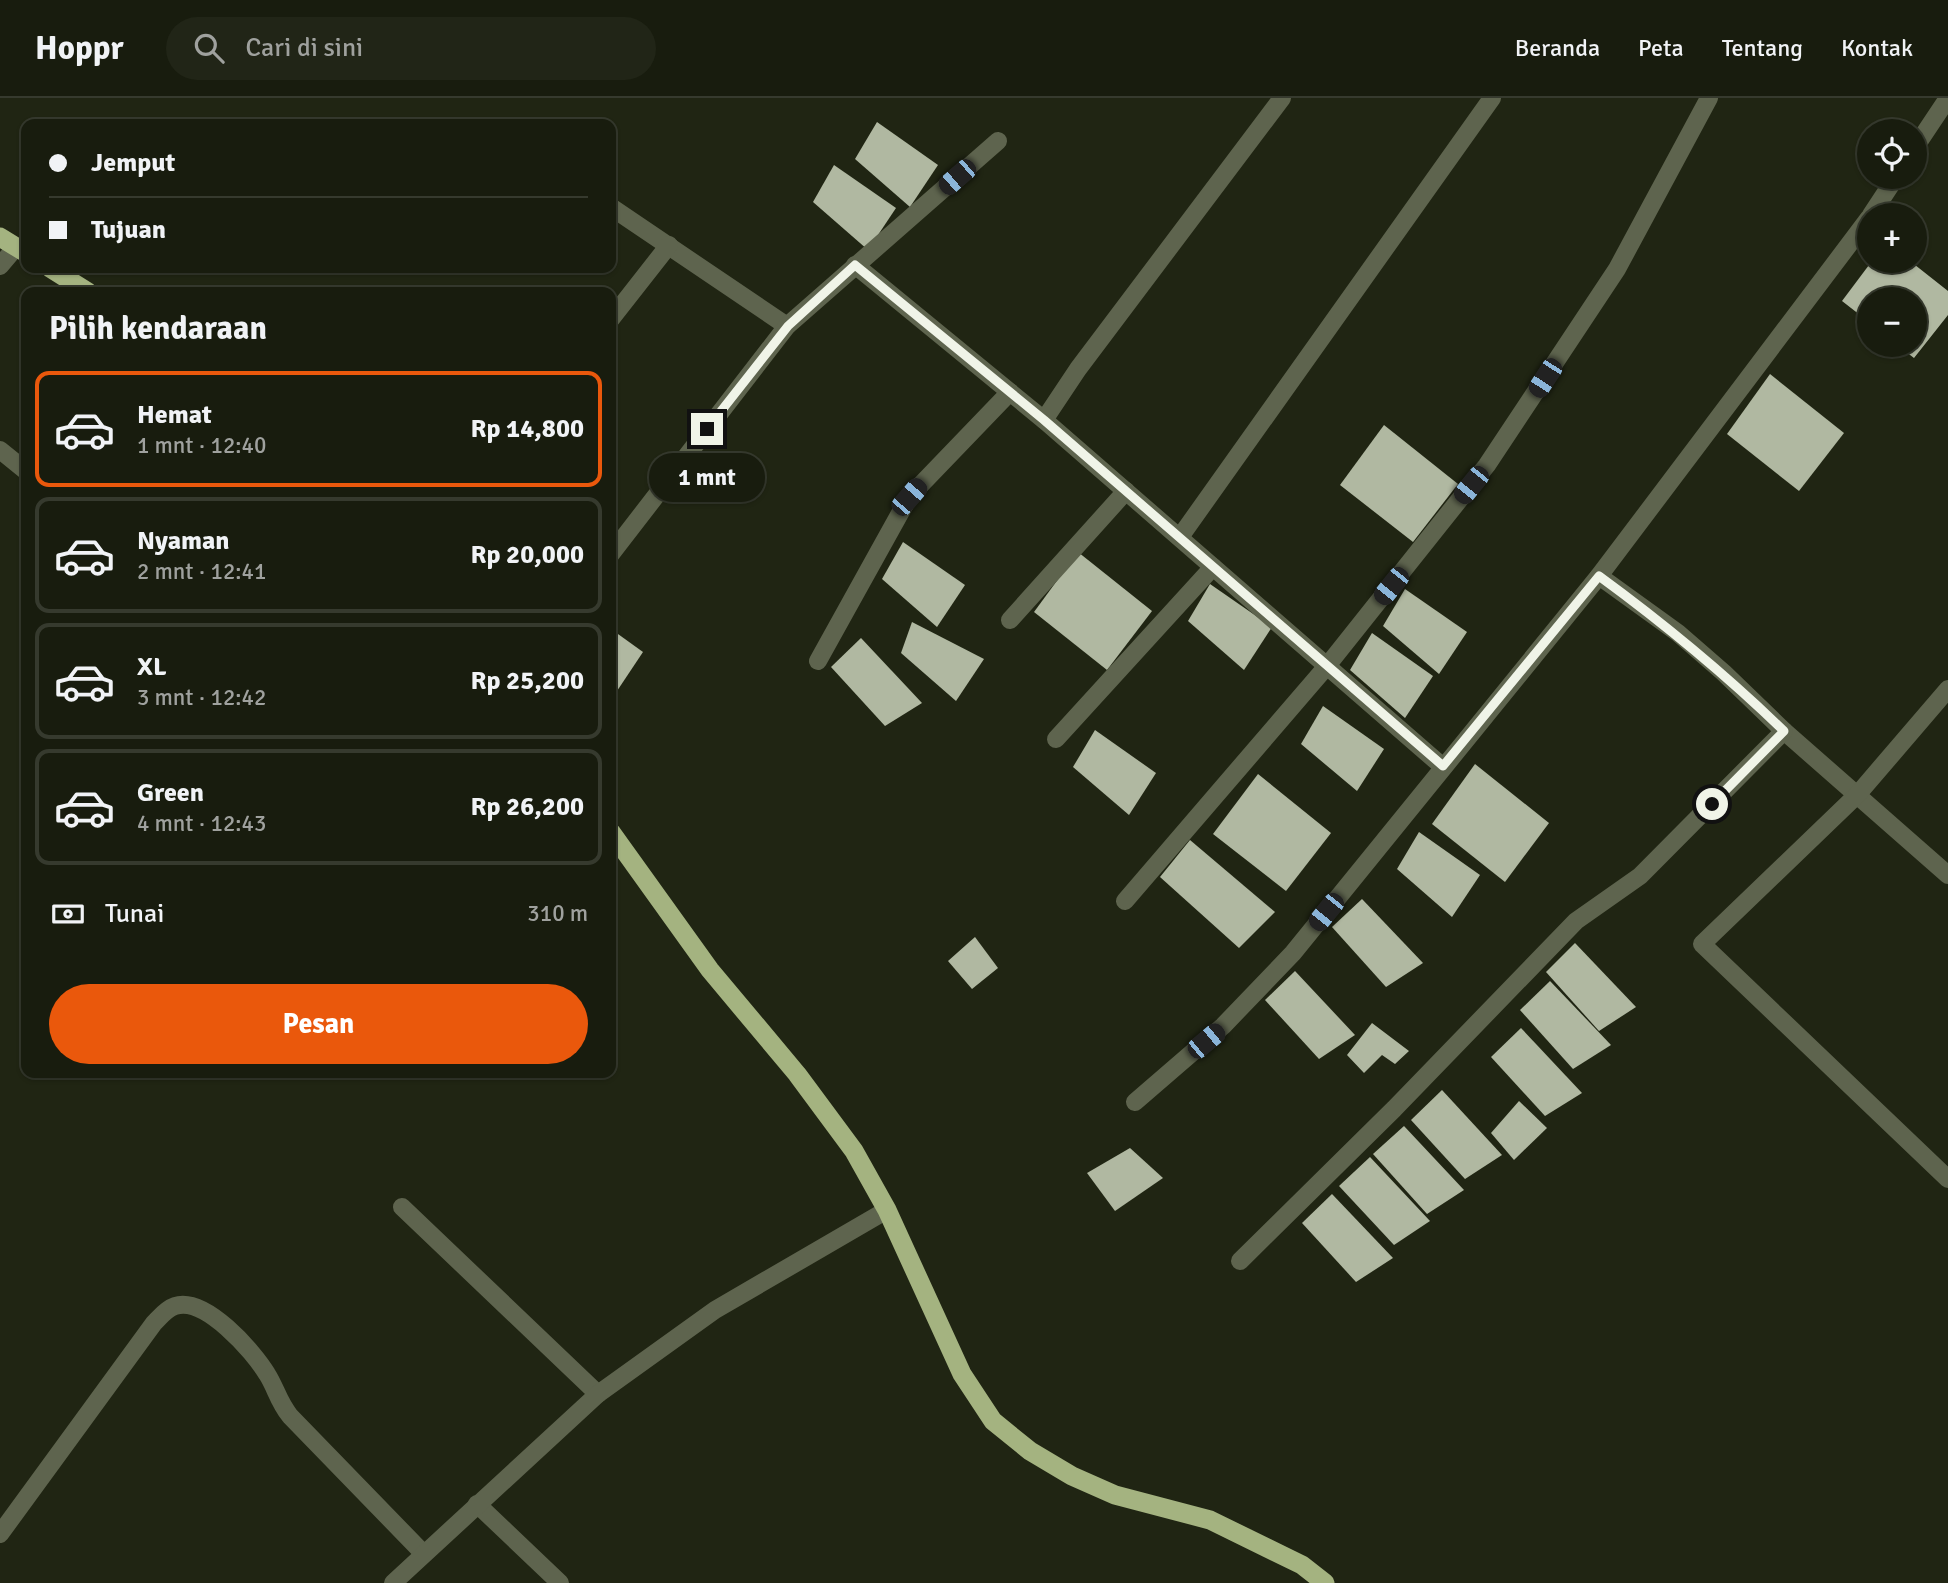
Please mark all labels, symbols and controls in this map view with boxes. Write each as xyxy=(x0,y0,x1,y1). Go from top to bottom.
search box xyxy=(166,17,656,80)
text: Hoppr xyxy=(35,28,124,69)
icon: search xyxy=(190,29,228,67)
text: Cari di sini xyxy=(246,32,363,64)
text: Beranda xyxy=(1515,33,1600,63)
text: Peta xyxy=(1638,33,1684,63)
text: Tentang xyxy=(1722,33,1803,63)
text: Kontak xyxy=(1841,33,1913,63)
map controls xyxy=(1857,119,1927,357)
button: locate xyxy=(1857,119,1927,189)
text: Jemput xyxy=(91,147,175,179)
car xyxy=(935,155,980,199)
button: + xyxy=(1857,203,1927,273)
text: Tujuan xyxy=(91,214,166,246)
button: − xyxy=(1857,287,1927,357)
text: Pilih kendaraan xyxy=(49,309,267,348)
car xyxy=(1525,355,1566,401)
icon: car xyxy=(53,398,116,461)
text: Hemat xyxy=(137,399,212,431)
text: Rp 14,800 xyxy=(470,413,584,445)
route end xyxy=(691,413,723,445)
text: 1 mnt · 12:40 xyxy=(137,431,266,460)
callout: 1 mnt xyxy=(649,454,765,502)
car xyxy=(1450,462,1493,508)
text: 1 mnt xyxy=(678,463,736,492)
car xyxy=(888,474,931,520)
icon: car xyxy=(53,524,116,587)
text: Nyaman xyxy=(137,525,230,557)
text: Rp 20,000 xyxy=(470,539,584,571)
text: 2 mnt · 12:41 xyxy=(137,557,266,586)
car xyxy=(1370,563,1413,609)
icon: car xyxy=(53,650,116,713)
text: XL xyxy=(137,651,167,683)
text: Rp 25,200 xyxy=(470,665,584,697)
text: 3 mnt · 12:42 xyxy=(137,683,266,712)
icon: car xyxy=(53,776,116,839)
text: Green xyxy=(137,777,204,809)
route start xyxy=(1696,788,1728,820)
text: Rp 26,200 xyxy=(470,791,584,823)
text: 4 mnt · 12:43 xyxy=(137,809,266,838)
car xyxy=(1305,889,1348,935)
icon: cash xyxy=(49,895,87,933)
text: Tunai xyxy=(105,898,164,930)
text: 310 m xyxy=(527,899,588,928)
button: Pesan xyxy=(49,984,588,1064)
car xyxy=(1184,1019,1229,1063)

